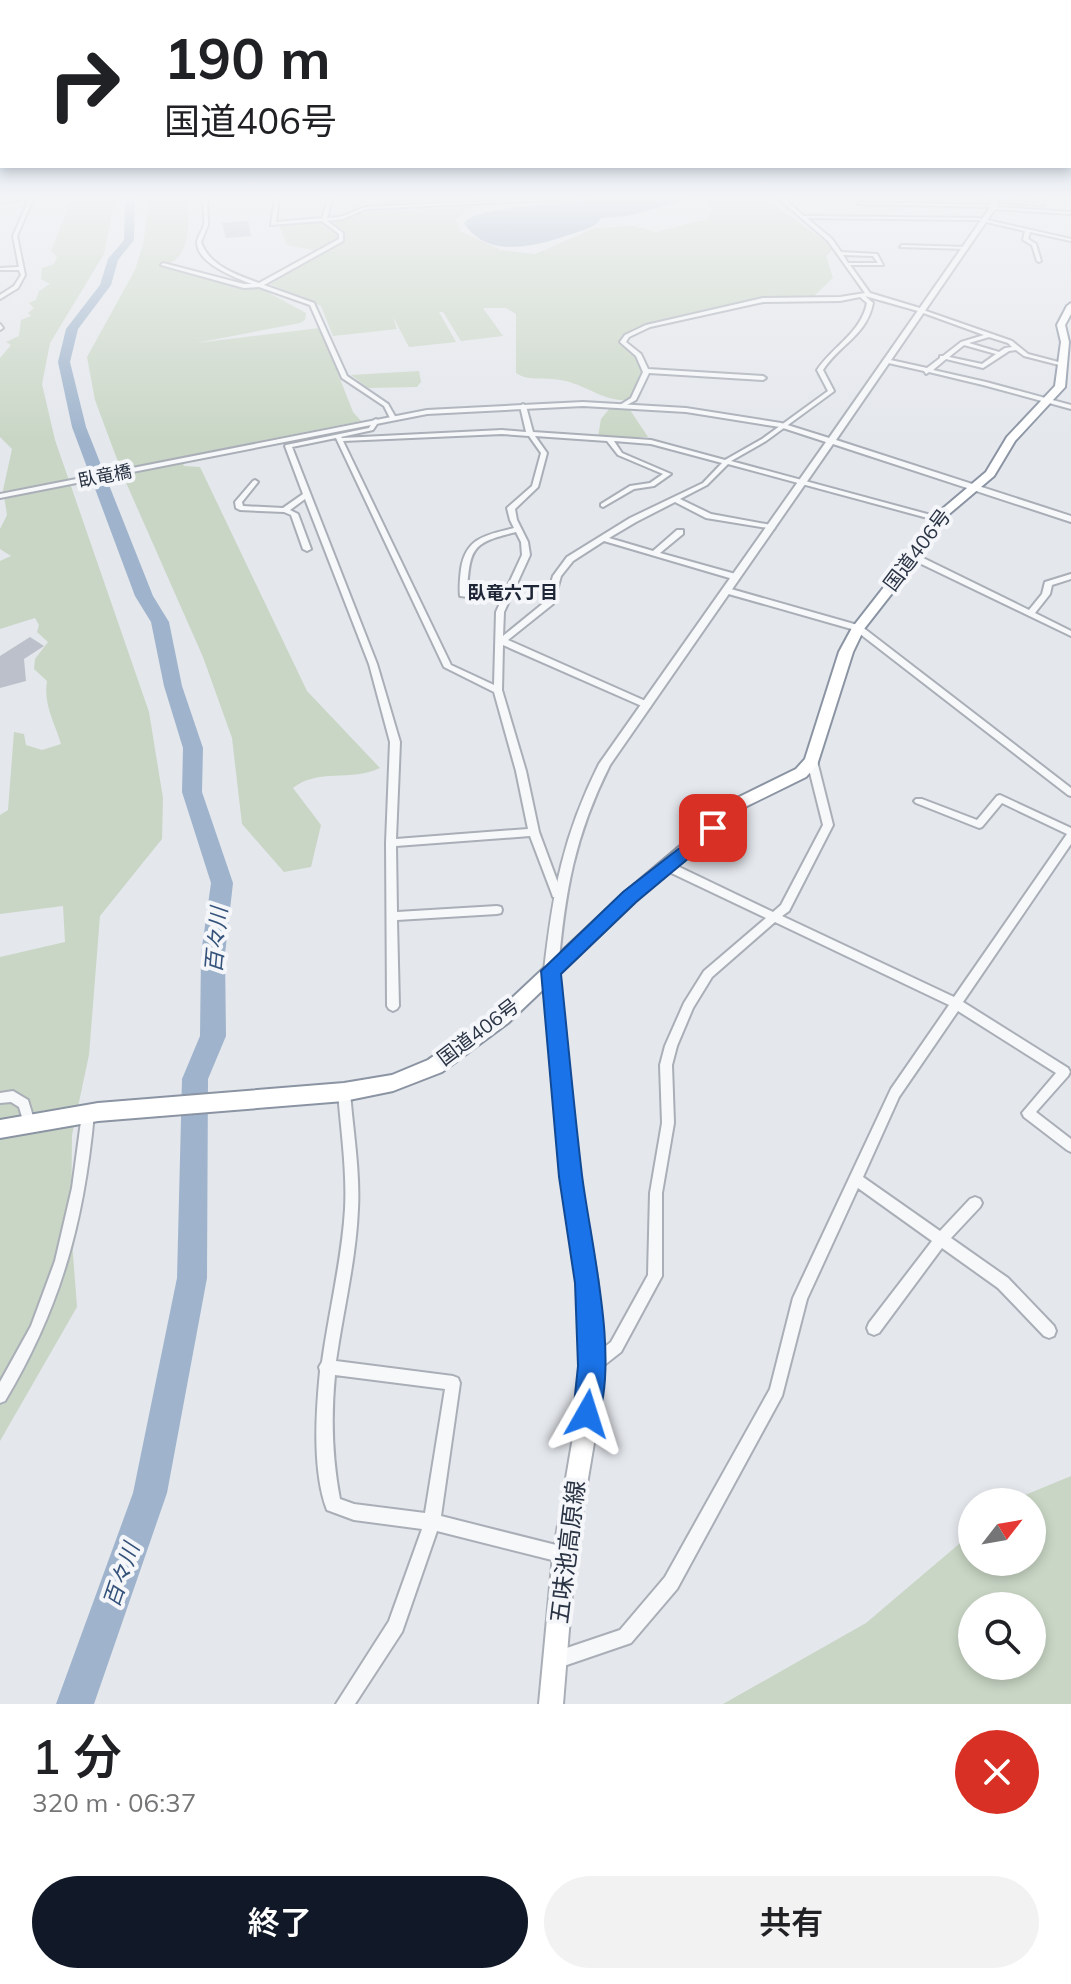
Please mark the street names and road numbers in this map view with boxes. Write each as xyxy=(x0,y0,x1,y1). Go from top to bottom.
street label: 臥竜橋 xyxy=(76,459,134,492)
street label: 国道406号 xyxy=(878,504,955,596)
street label: 国道406号 xyxy=(432,993,524,1070)
street label: 五味池高原線 xyxy=(543,1479,591,1625)

